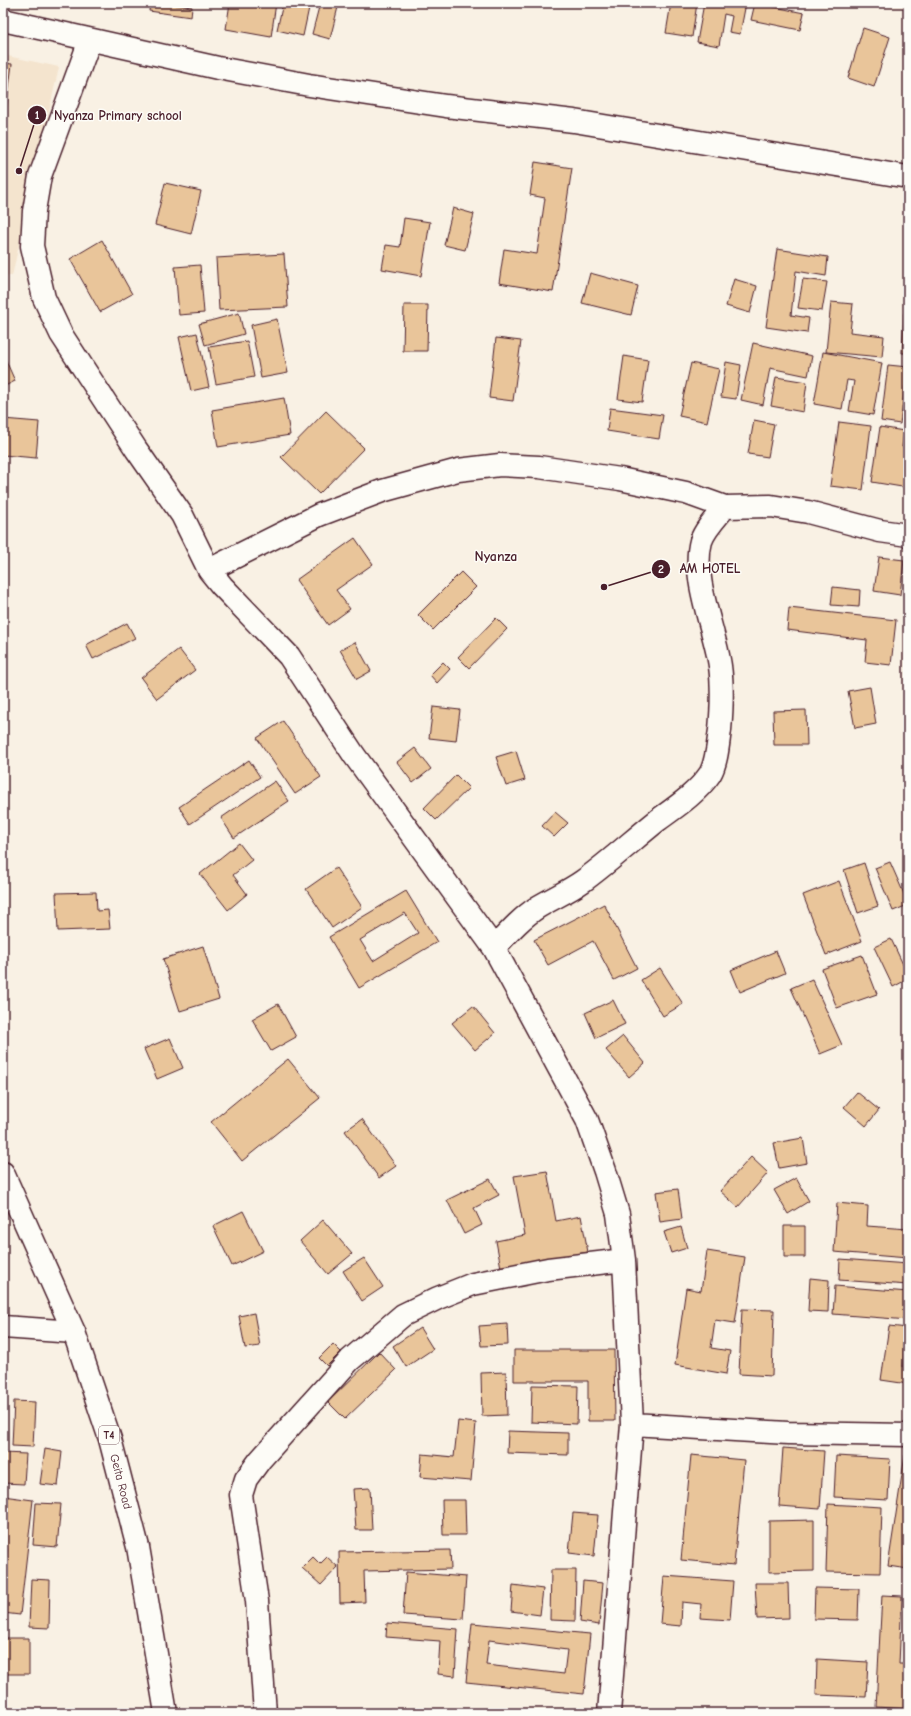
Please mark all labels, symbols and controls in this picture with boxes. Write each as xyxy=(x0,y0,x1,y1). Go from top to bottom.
callout: Nyanza Primary school xyxy=(27,103,190,128)
text: 1 xyxy=(35,108,40,122)
text: Nyanza Primary school xyxy=(54,108,182,123)
district label: Nyanza xyxy=(475,548,517,565)
callout: AM HOTEL xyxy=(651,556,748,581)
text: AM HOTEL xyxy=(680,561,741,576)
text: 2 xyxy=(658,562,664,576)
road number: T4 xyxy=(99,1426,119,1444)
street label: Geita Road xyxy=(107,1452,135,1511)

